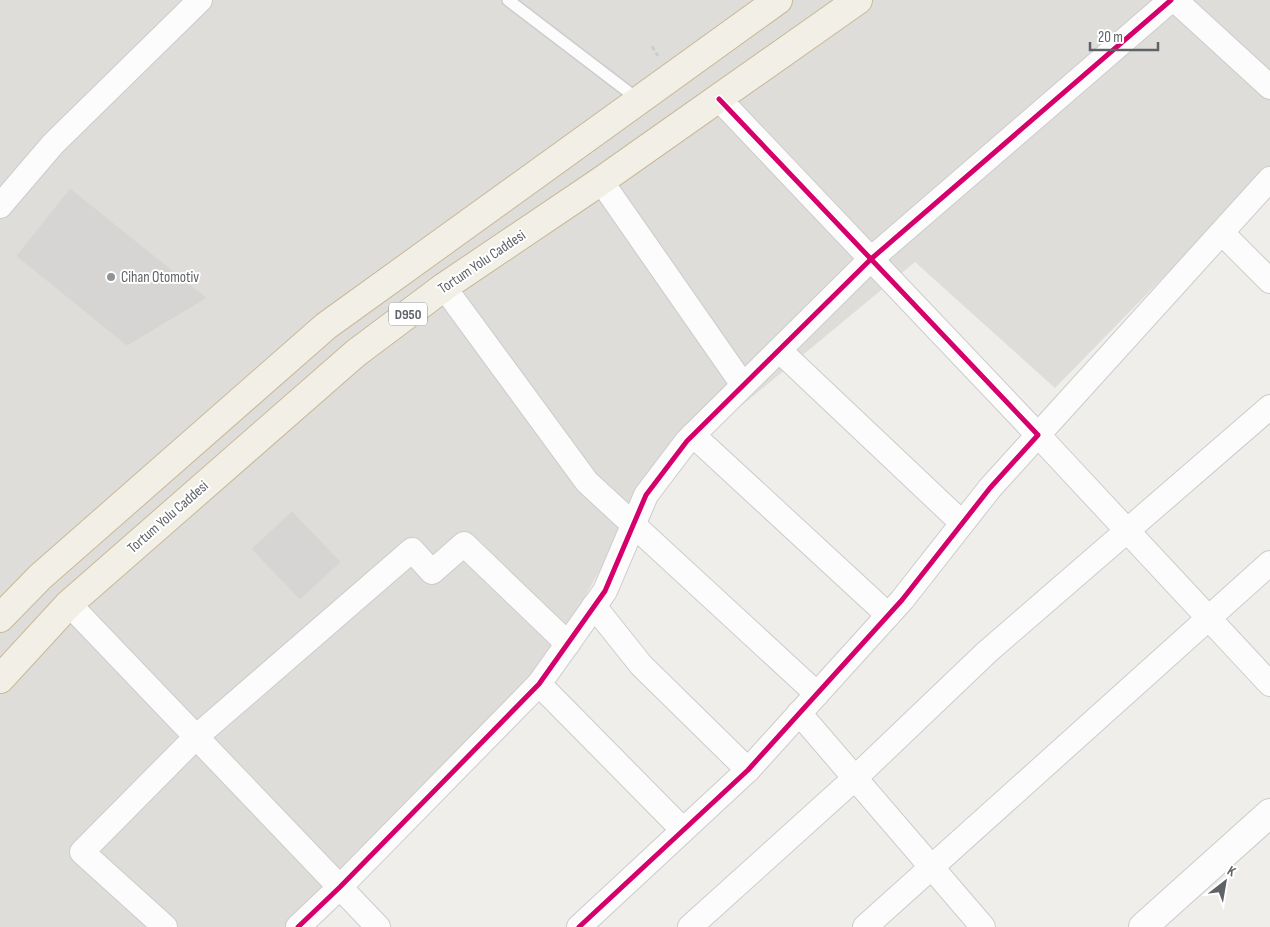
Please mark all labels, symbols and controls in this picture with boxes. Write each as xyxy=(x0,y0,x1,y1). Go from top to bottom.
scale bar xyxy=(1090,20,1158,52)
text: 20 m xyxy=(1098,28,1123,47)
street label: Tortum Yolu Caddesi xyxy=(435,226,529,298)
place label: Cihan Otomotiv xyxy=(121,268,199,287)
marker: Cihan Otomotiv xyxy=(105,271,117,283)
road number: D950 xyxy=(389,302,427,326)
street label: Tortum Yolu Caddesi xyxy=(124,476,213,557)
north arrow xyxy=(1200,857,1250,907)
text: K xyxy=(1224,862,1239,880)

